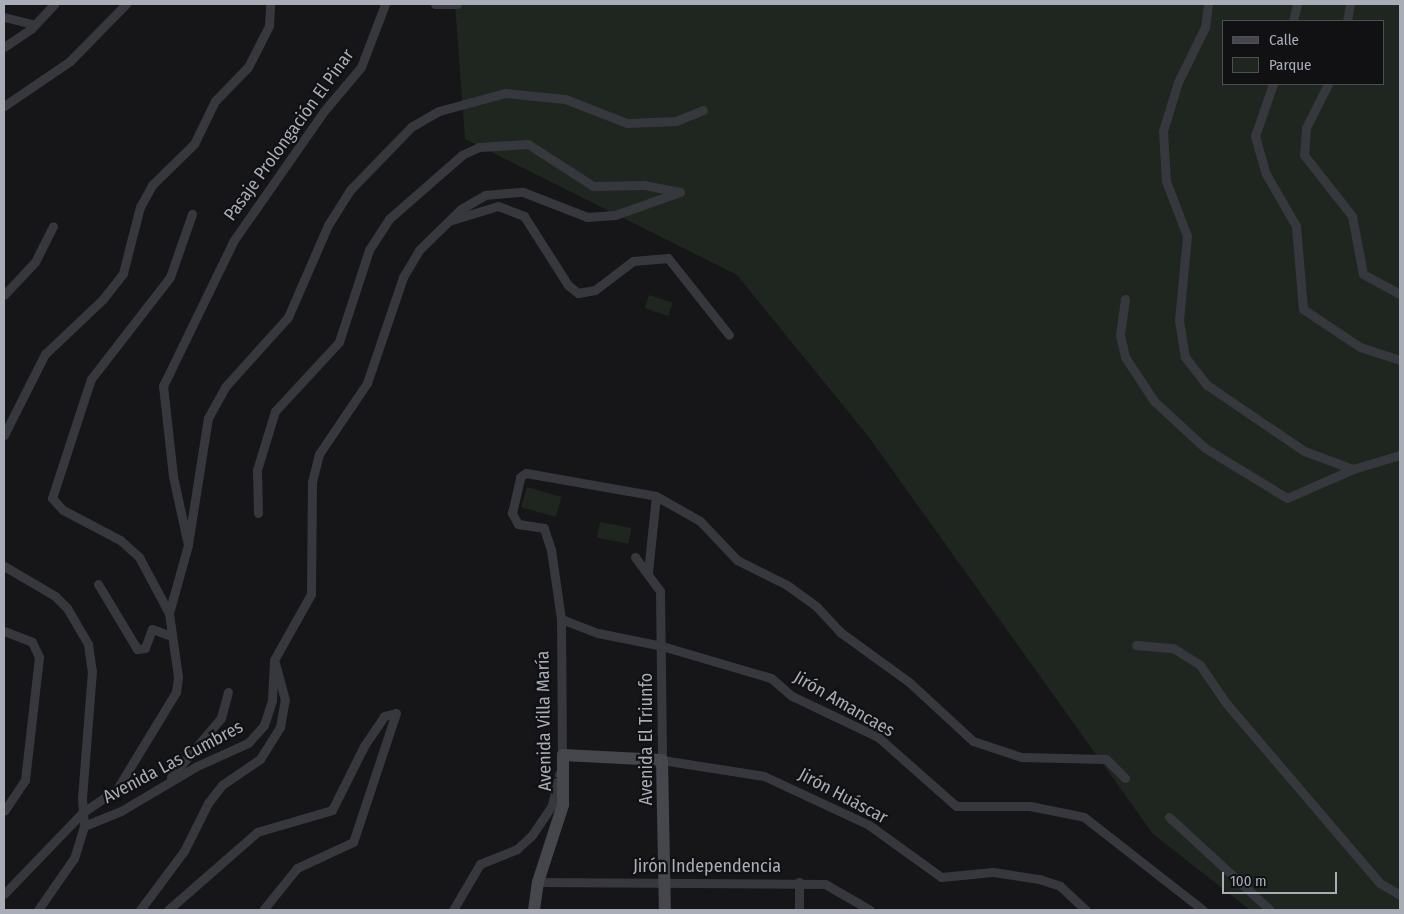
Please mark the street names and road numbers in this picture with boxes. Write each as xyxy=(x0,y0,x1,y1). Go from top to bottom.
street label: Pasaje Prolongación El Pinar xyxy=(219,45,359,225)
street label: Avenida Villa María xyxy=(532,651,556,791)
street label: Jirón Amancaes xyxy=(790,666,898,742)
street label: Avenida El Triunfo xyxy=(635,673,657,805)
street label: Avenida Las Cumbres xyxy=(99,716,247,808)
street label: Jirón Huáscar xyxy=(795,764,891,828)
street label: Jirón Independencia xyxy=(633,855,781,877)

